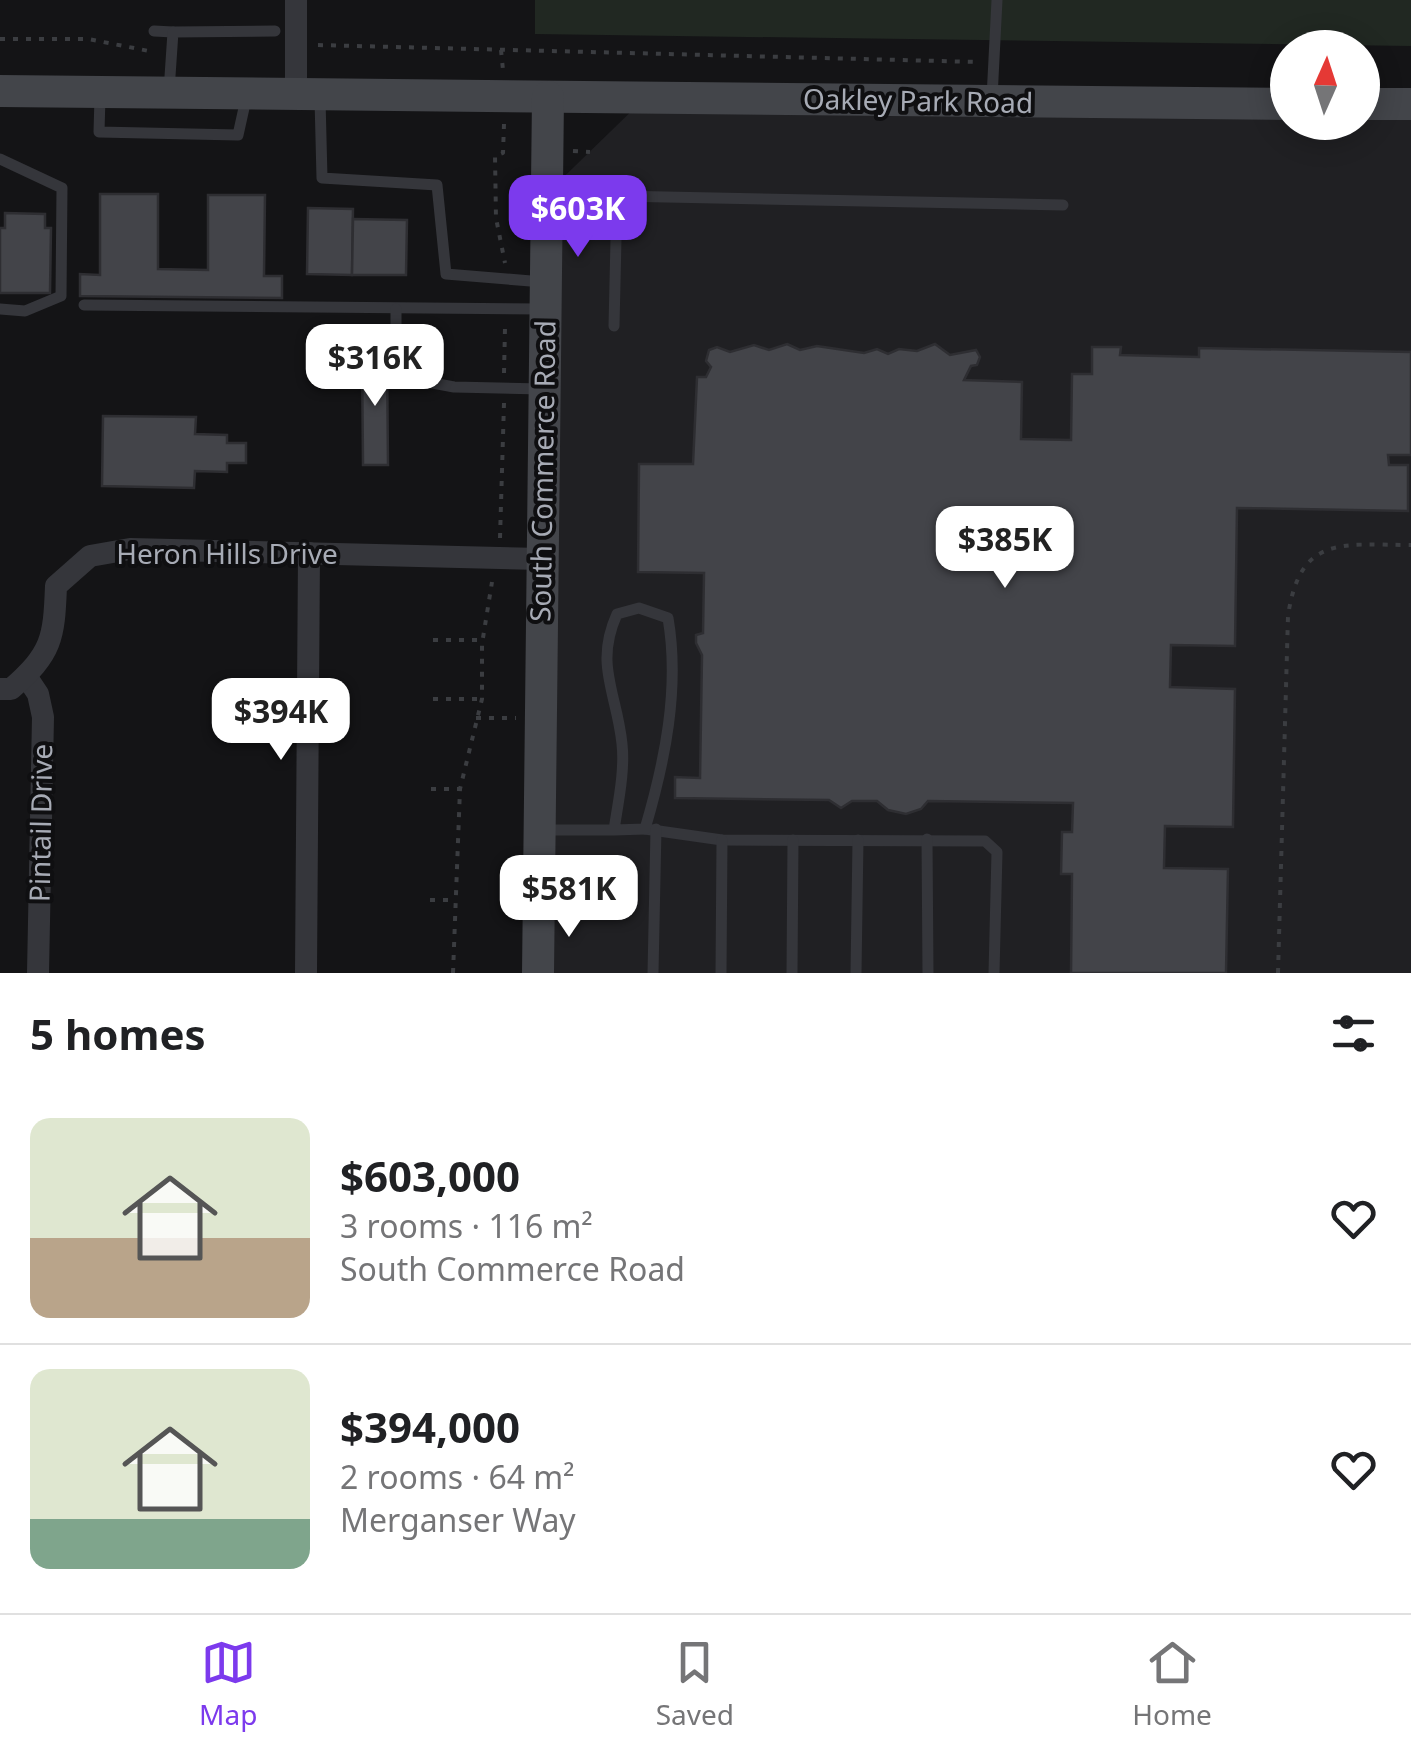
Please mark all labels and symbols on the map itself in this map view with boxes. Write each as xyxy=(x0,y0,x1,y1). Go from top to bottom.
north arrow xyxy=(1270,30,1380,140)
street label: Oakley Park Road xyxy=(803,79,1033,121)
pin: $603K xyxy=(508,175,648,260)
street label: South Commerce Road xyxy=(520,320,564,622)
pin: $316K xyxy=(305,324,445,409)
pin: $385K xyxy=(935,506,1075,591)
street label: Heron Hills Drive xyxy=(116,534,338,572)
pin: $394K xyxy=(211,678,351,763)
street label: Pintail Drive xyxy=(20,744,60,902)
pin: $581K xyxy=(499,855,639,940)

